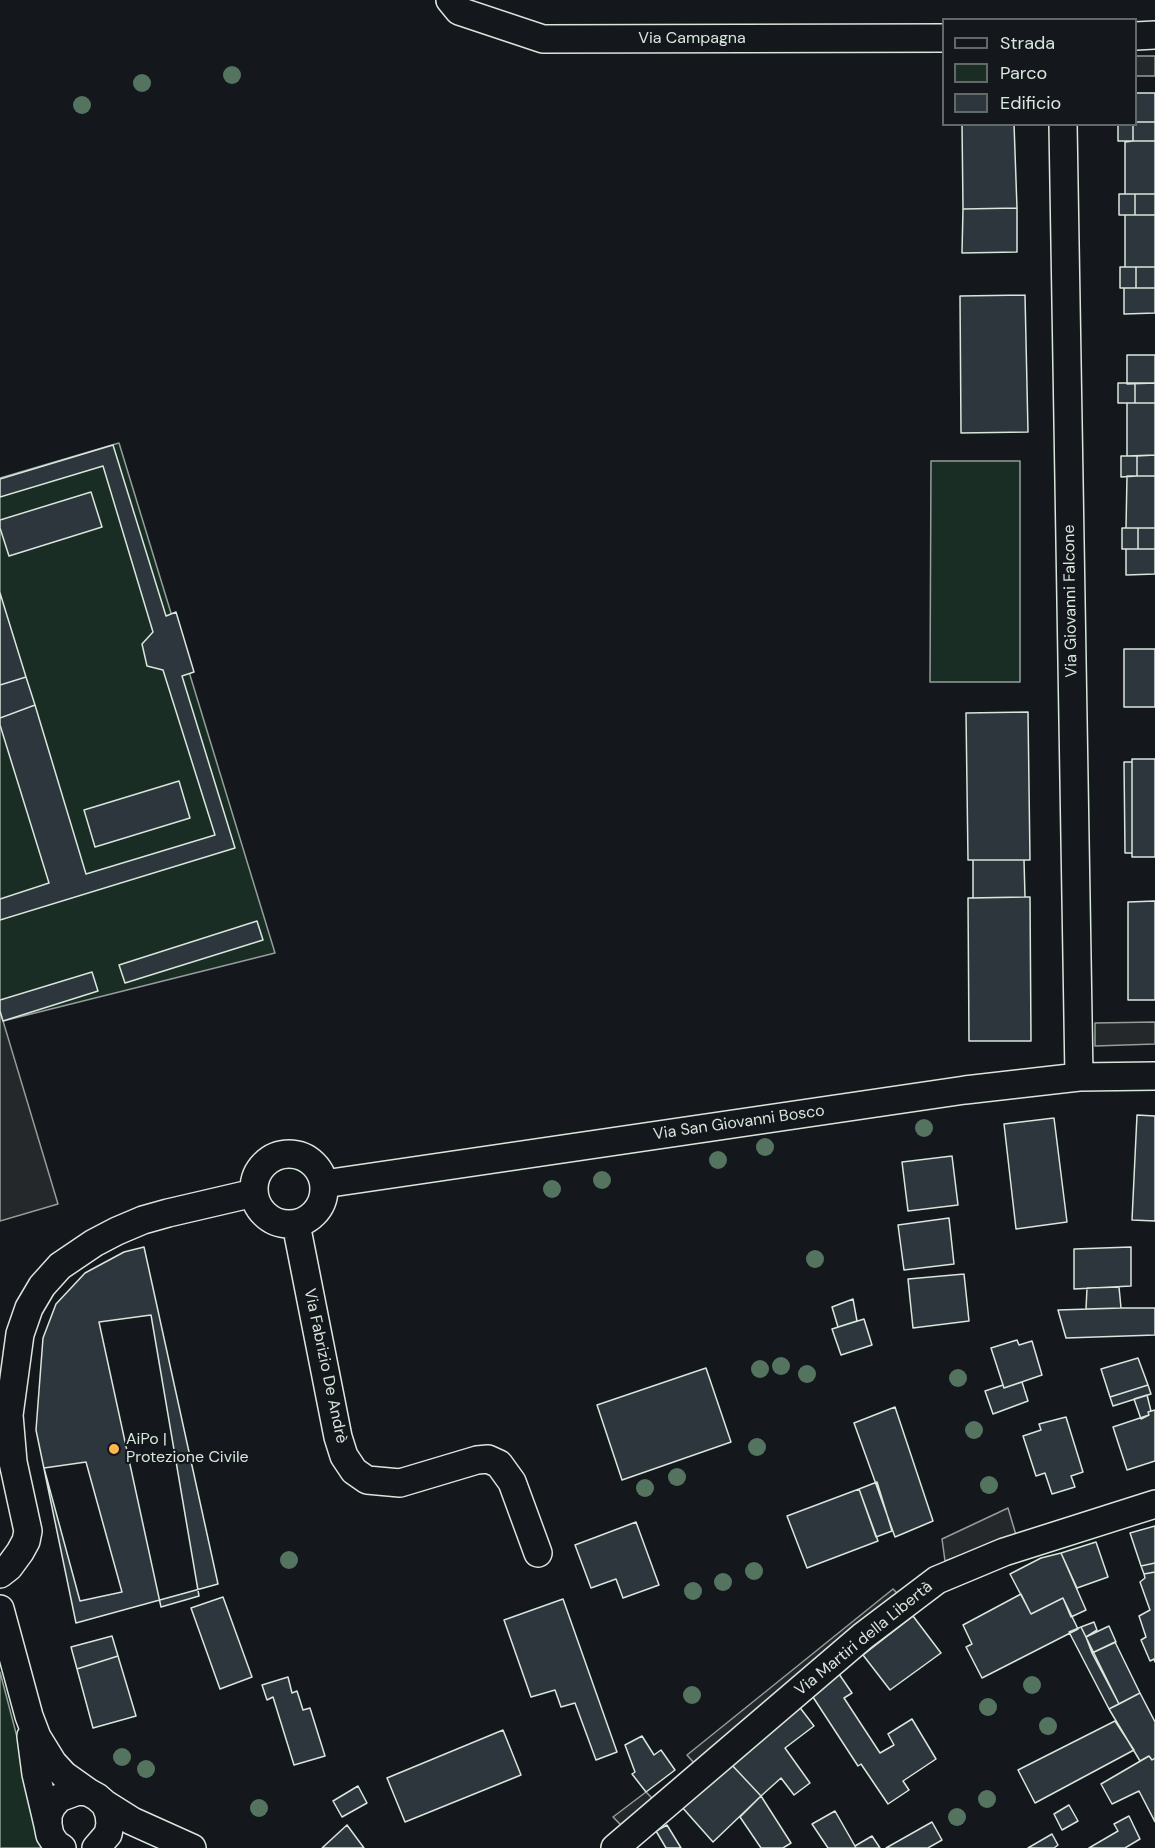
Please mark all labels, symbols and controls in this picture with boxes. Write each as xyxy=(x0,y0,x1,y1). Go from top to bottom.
legend xyxy=(942,18,1137,126)
street label: Via Campagna xyxy=(638,29,746,49)
text: Strada xyxy=(1000,31,1055,55)
text: Parco xyxy=(1000,61,1047,85)
text: Edificio xyxy=(1000,91,1061,115)
street label: Via Giovanni Falcone xyxy=(1060,524,1082,678)
street label: Via San Giovanni Bosco xyxy=(652,1101,826,1145)
street label: Via Fabrizio De Andrè xyxy=(299,1287,351,1445)
place label: AiPo | Protezione Civile xyxy=(126,1430,249,1468)
marker: AiPo | Protezione Civile xyxy=(107,1442,121,1456)
street label: Via Martiri della Libertà xyxy=(791,1578,937,1700)

